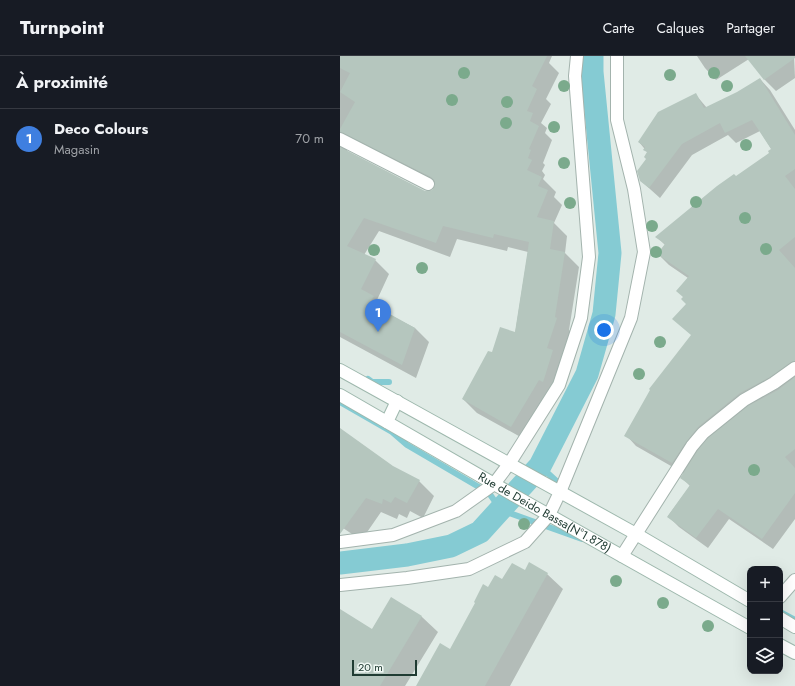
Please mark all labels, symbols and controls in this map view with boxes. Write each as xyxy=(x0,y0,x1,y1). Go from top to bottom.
text: Turnpoint xyxy=(20,14,104,41)
text: Carte xyxy=(603,18,634,38)
text: Calques xyxy=(656,18,704,38)
text: Partager xyxy=(726,18,775,38)
text: À proximité xyxy=(16,70,108,94)
text: Deco Colours xyxy=(54,118,148,140)
text: 1 xyxy=(26,129,32,148)
text: 70 m xyxy=(295,129,324,148)
text: Magasin xyxy=(54,140,100,159)
pin: 1 xyxy=(365,299,391,332)
your location xyxy=(594,320,614,340)
street label: Rue de Deido Bassa(N°1.878) xyxy=(475,468,615,557)
map controls xyxy=(747,566,783,674)
button: + xyxy=(747,566,783,602)
button: − xyxy=(747,602,783,638)
button: layers xyxy=(747,638,783,674)
scale bar xyxy=(352,658,417,677)
text: 20 m xyxy=(358,659,383,675)

